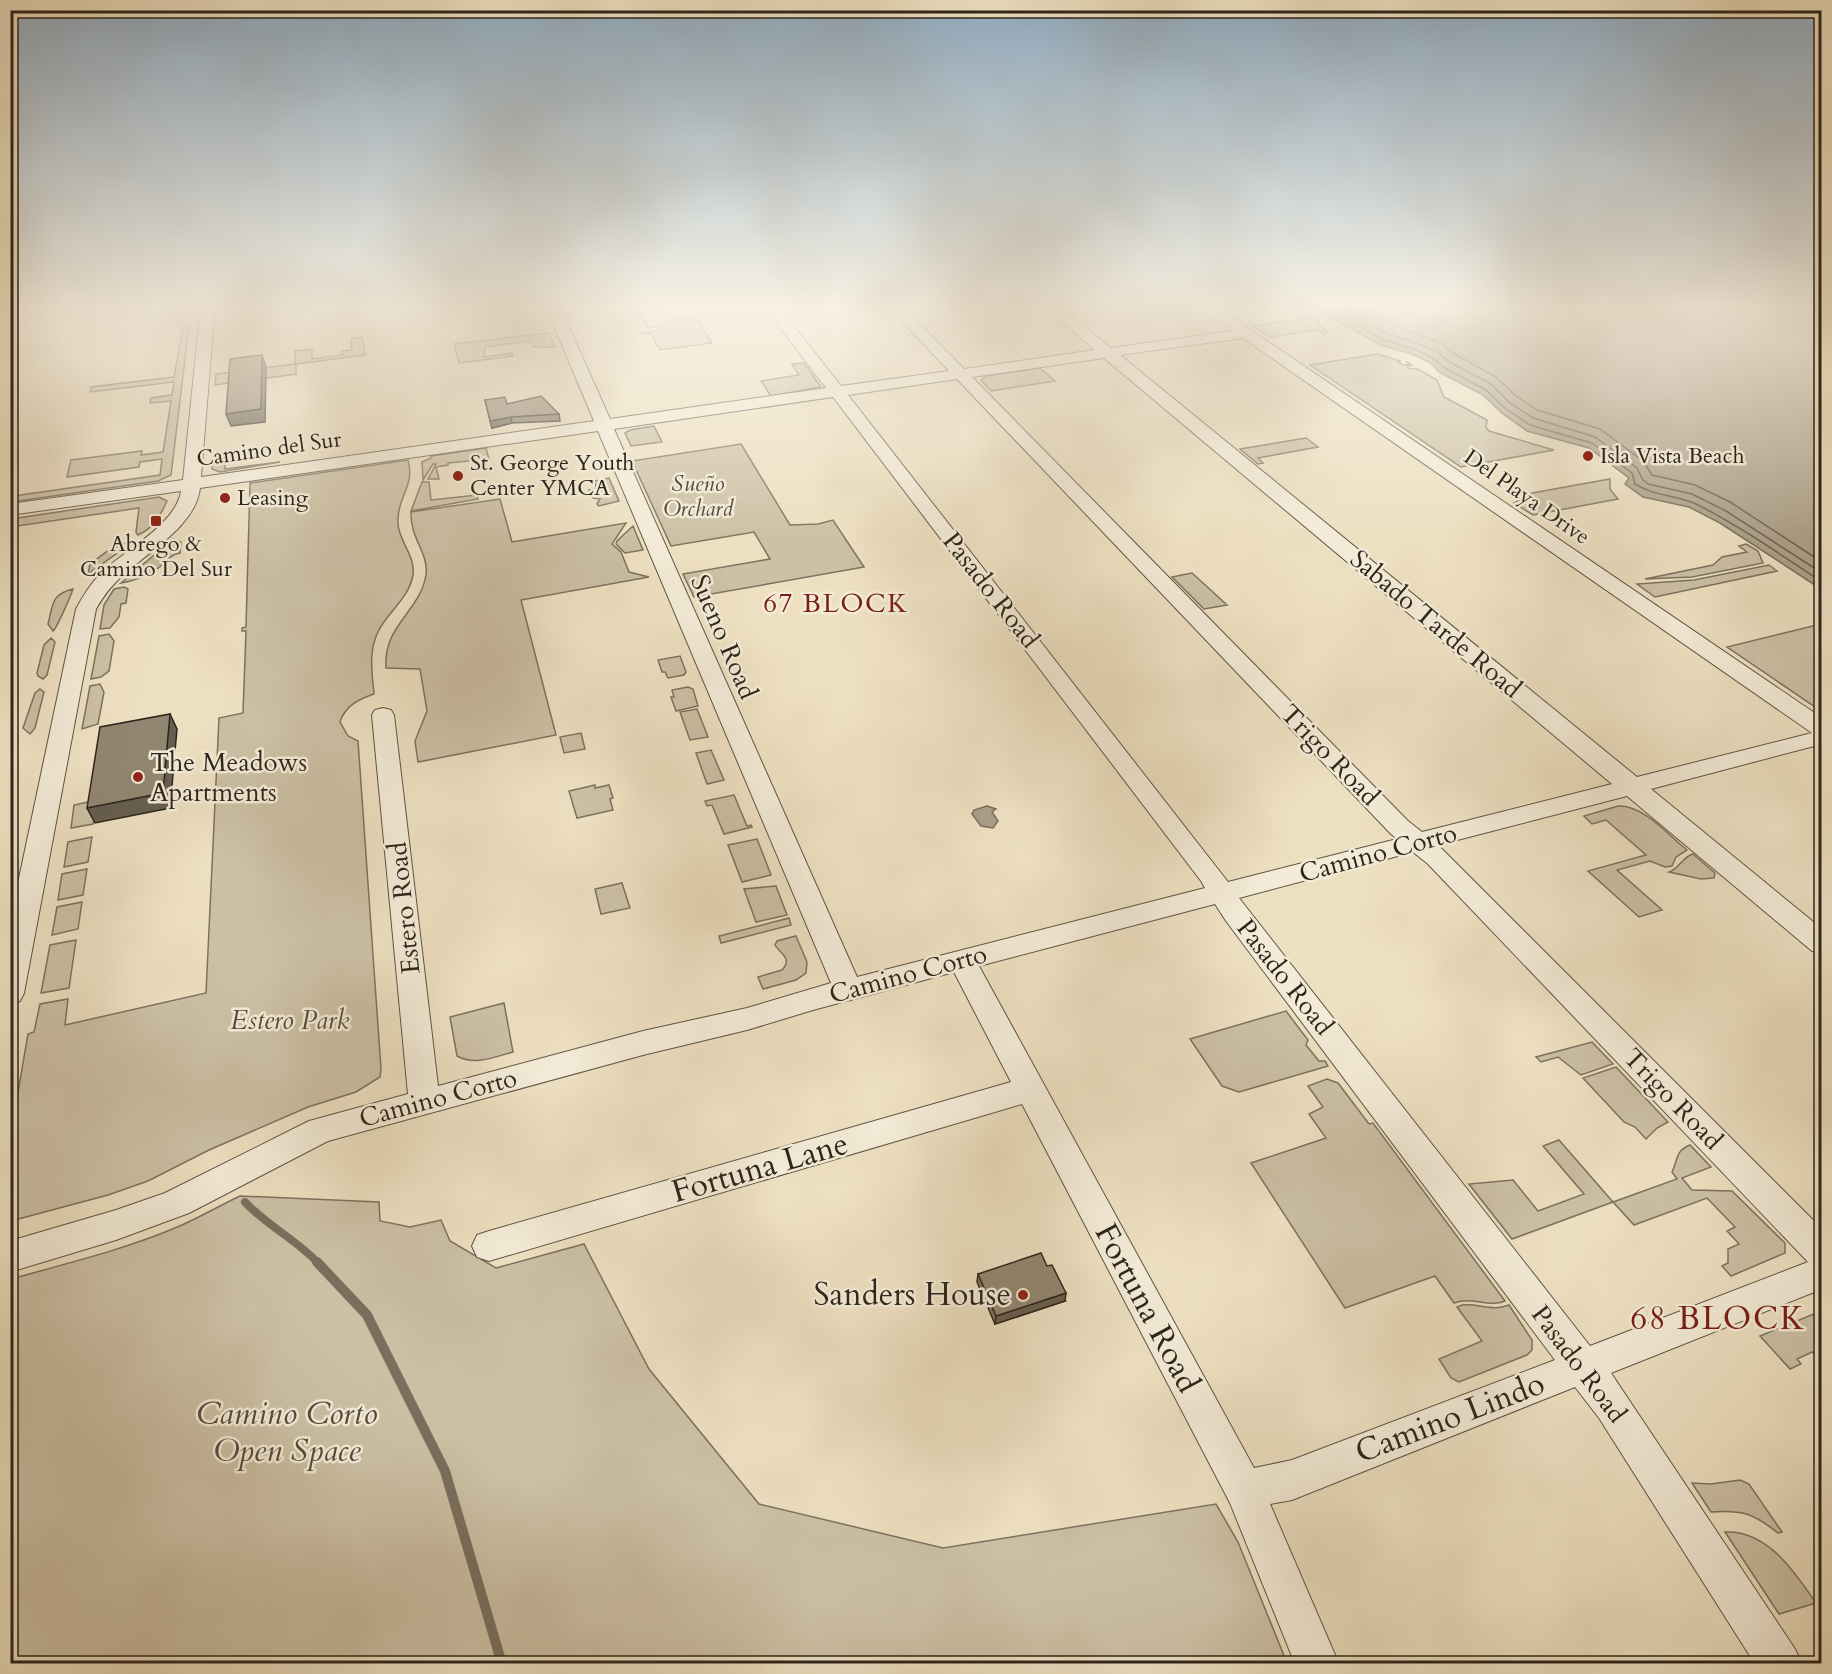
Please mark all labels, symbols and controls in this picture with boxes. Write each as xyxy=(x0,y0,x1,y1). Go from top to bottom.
street label: Camino del Sur xyxy=(195,424,344,474)
place label: Isla Vista Beach xyxy=(1600,441,1745,471)
street label: Del Playa Drive xyxy=(1458,442,1596,552)
place label: St. George Youth Center YMCA xyxy=(470,448,634,503)
marker: Isla Vista Beach xyxy=(1581,449,1595,463)
marker: St. George Youth Center YMCA xyxy=(451,469,465,483)
park label: Sueño Orchard xyxy=(663,469,735,524)
place label: Leasing xyxy=(237,483,309,513)
marker: Leasing xyxy=(218,491,232,505)
marker: Abrego & Camino Del Sur xyxy=(149,514,163,528)
street label: Pasado Road xyxy=(935,525,1048,655)
place label: Abrego & Camino Del Sur xyxy=(80,529,233,584)
street label: Sabado Tarde Road xyxy=(1343,542,1529,706)
street label: Sueno Road xyxy=(682,569,766,705)
district label: 67 BLOCK xyxy=(763,585,909,622)
street label: Trigo Road xyxy=(1273,697,1387,814)
place label: The Meadows Apartments xyxy=(150,745,307,810)
marker: The Meadows Apartments xyxy=(131,770,145,784)
street label: Camino Corto xyxy=(1295,815,1461,891)
street label: Estero Road xyxy=(380,840,428,976)
street label: Pasado Road xyxy=(1229,912,1342,1042)
street label: Camino Corto xyxy=(825,936,991,1012)
park label: Estero Park xyxy=(231,1003,350,1038)
street label: Trigo Road xyxy=(1616,1041,1730,1158)
street label: Camino Corto xyxy=(355,1060,521,1136)
street label: Fortuna Lane xyxy=(667,1122,853,1214)
street label: Fortuna Road xyxy=(1084,1216,1210,1400)
place label: Sanders House xyxy=(814,1273,1011,1317)
marker: Sanders House xyxy=(1016,1288,1030,1302)
district label: 68 BLOCK xyxy=(1630,1296,1806,1341)
street label: Pasado Road xyxy=(1523,1298,1635,1430)
street label: Camino Lindo xyxy=(1349,1362,1551,1474)
park label: Camino Corto Open Space xyxy=(196,1392,378,1473)

